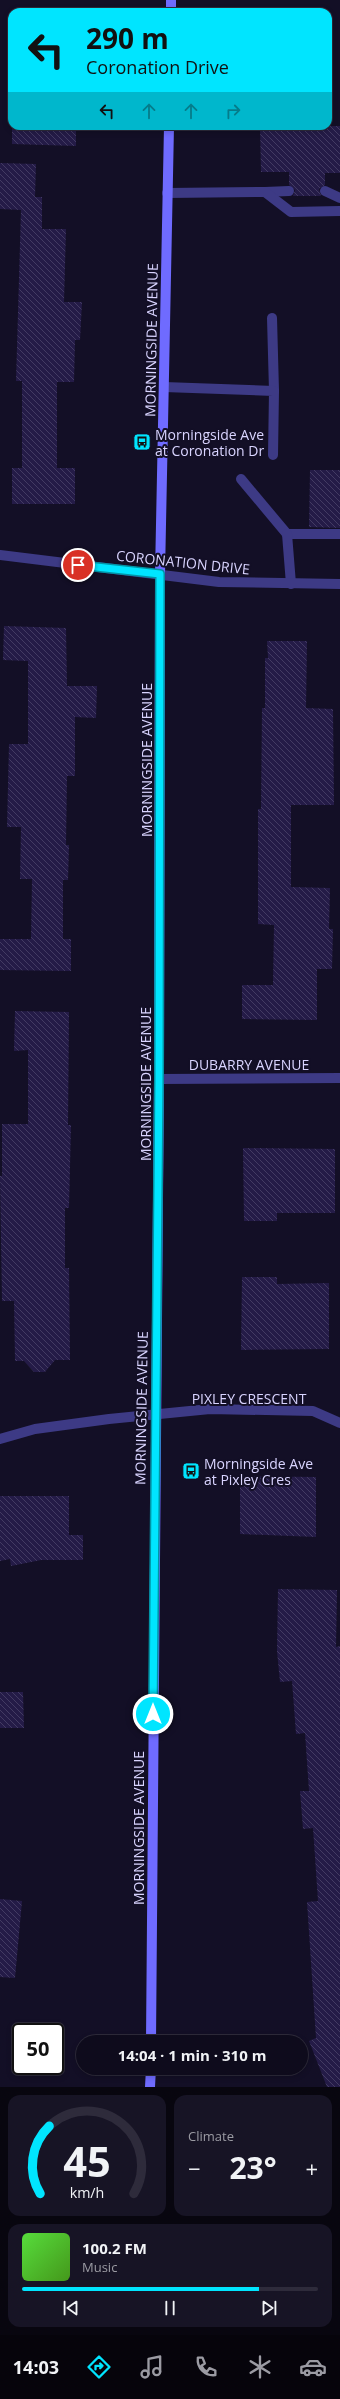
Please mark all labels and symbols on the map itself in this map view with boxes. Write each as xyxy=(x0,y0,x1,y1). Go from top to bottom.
street label: MORNINGSIDE AVENUE xyxy=(140,263,162,417)
place label: Morningside Ave at Coronation Dr xyxy=(155,425,264,460)
bus stop icon: Morningside Ave at Coronation Dr xyxy=(132,432,152,452)
street label: CORONATION DRIVE xyxy=(115,546,251,578)
pin xyxy=(61,548,95,582)
street label: MORNINGSIDE AVENUE xyxy=(137,683,156,837)
street label: MORNINGSIDE AVENUE xyxy=(136,1007,155,1161)
street label: DUBARRY AVENUE xyxy=(189,1055,309,1074)
street label: MORNINGSIDE AVENUE xyxy=(130,1331,152,1485)
street label: PIXLEY CRESCENT xyxy=(192,1389,307,1408)
place label: Morningside Ave at Pixley Cres xyxy=(204,1454,313,1489)
bus stop icon: Morningside Ave at Pixley Cres xyxy=(181,1461,201,1481)
position arrow xyxy=(132,1693,174,1735)
street label: MORNINGSIDE AVENUE xyxy=(129,1751,148,1905)
speed limit sign: 50 xyxy=(12,2023,64,2075)

